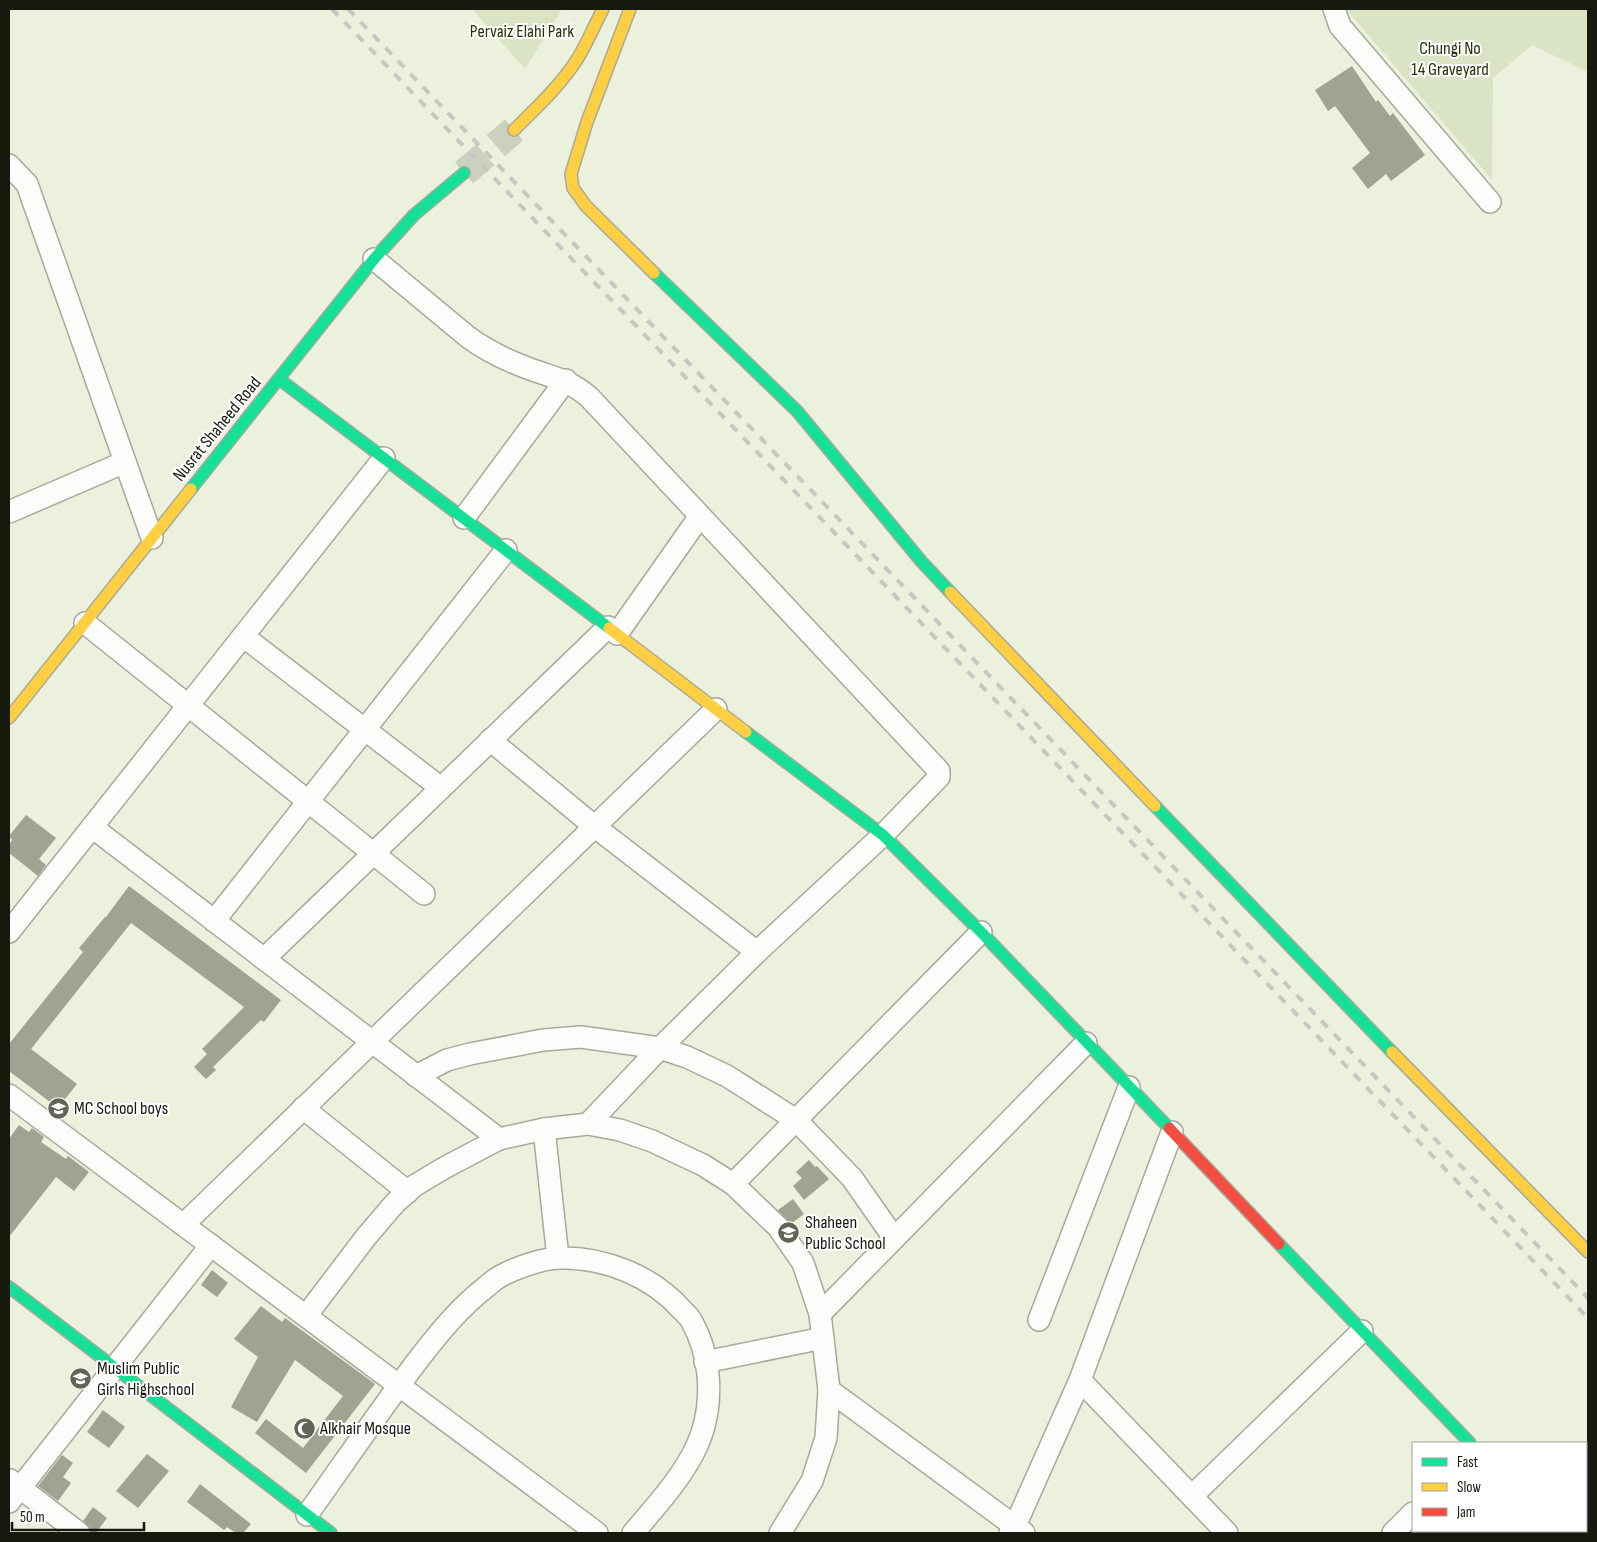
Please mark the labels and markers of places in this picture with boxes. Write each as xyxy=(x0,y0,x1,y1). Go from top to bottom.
school or university icon: MC School boys xyxy=(46,1096,70,1120)
place label: MC School boys xyxy=(74,1098,168,1119)
place label: Shaheen Public School xyxy=(805,1212,886,1254)
school or university icon: Shaheen Public School xyxy=(777,1220,801,1244)
place label: Muslim Public Girls Highschool xyxy=(97,1358,194,1400)
school or university icon: Muslim Public Girls Highschool xyxy=(69,1366,93,1390)
mosque icon: Alkhair Mosque xyxy=(292,1416,316,1440)
place label: Alkhair Mosque xyxy=(319,1418,411,1439)

